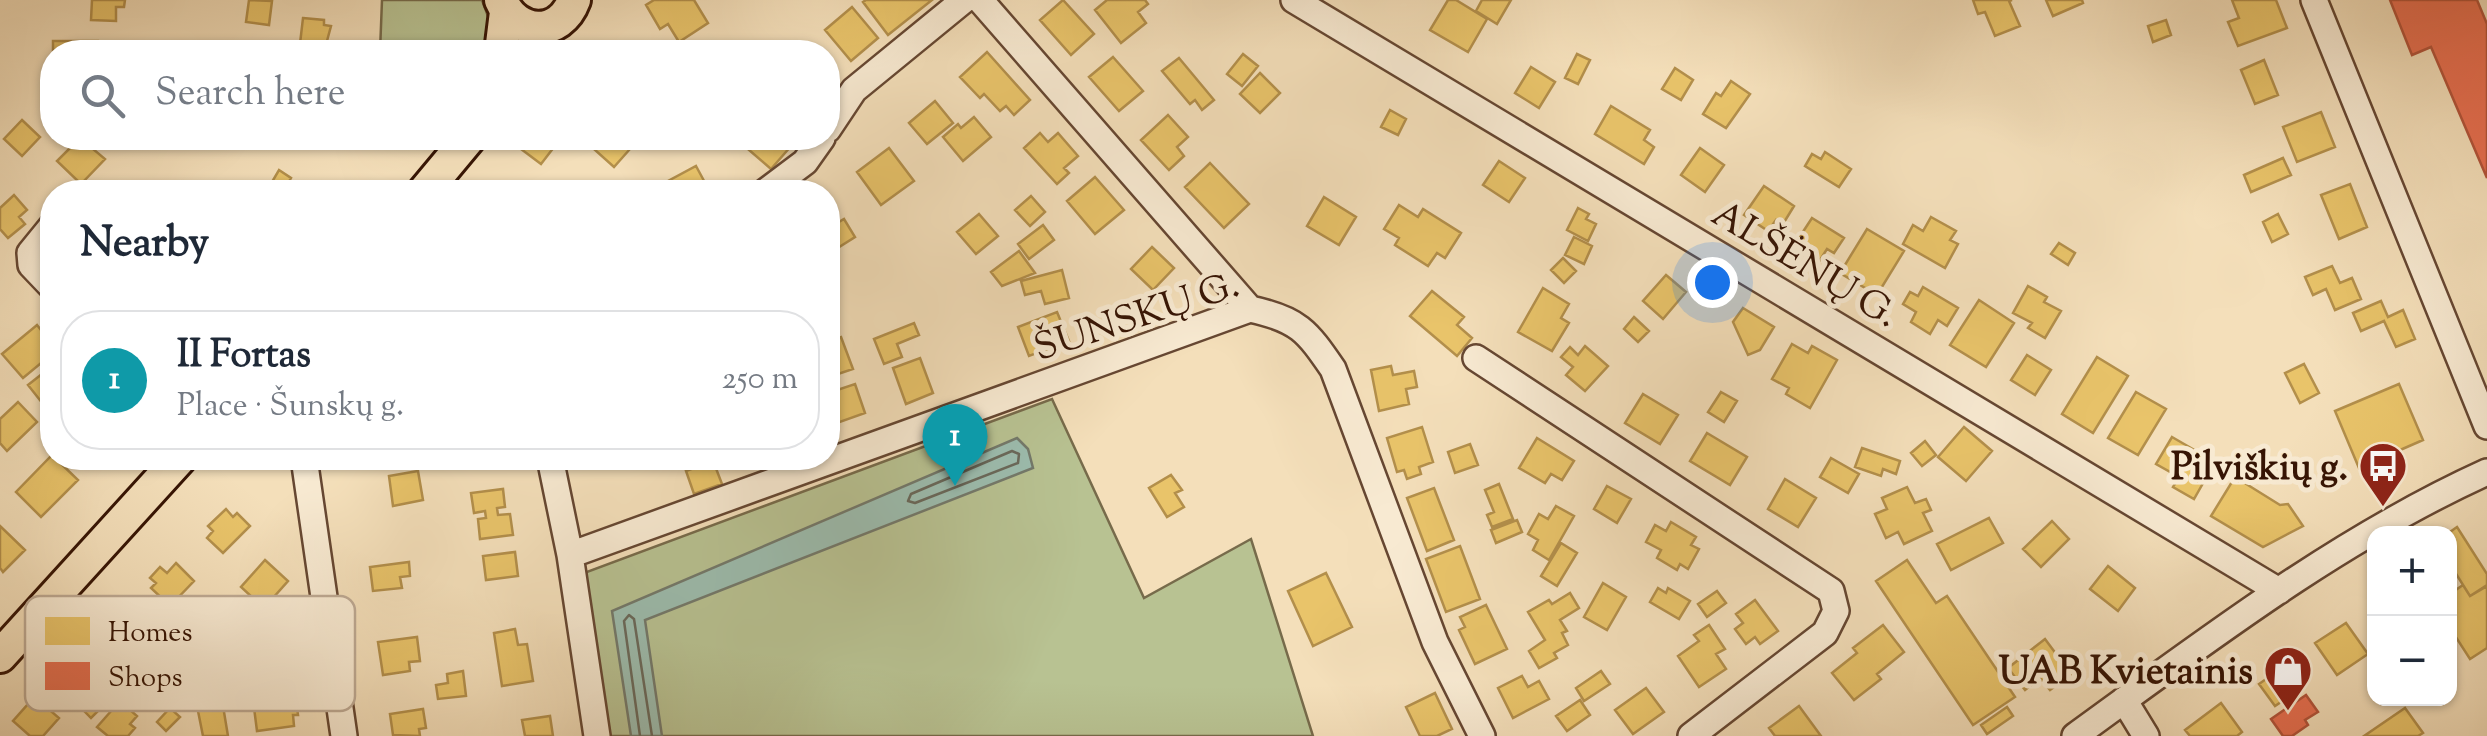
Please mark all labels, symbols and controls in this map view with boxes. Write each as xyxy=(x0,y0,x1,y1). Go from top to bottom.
search box xyxy=(40,40,840,150)
icon: search xyxy=(75,68,130,123)
text: Search here xyxy=(155,68,346,122)
street label: ALŠĖNŲ G. xyxy=(1700,189,1908,344)
text: Nearby xyxy=(80,215,209,275)
your location xyxy=(1687,257,1738,308)
street label: ŠUNSKŲ G. xyxy=(1028,260,1247,377)
text: II Fortas xyxy=(177,330,311,384)
text: 1 xyxy=(109,357,120,403)
text: 250 m xyxy=(722,357,798,403)
text: Place · Šunskų g. xyxy=(177,384,404,430)
pin: 1 xyxy=(922,404,988,486)
bus stop icon: Pilviškių g. xyxy=(2357,440,2409,508)
place label: Pilviškių g. xyxy=(2171,443,2348,497)
map controls xyxy=(2367,526,2457,706)
button: + xyxy=(2367,526,2457,616)
legend xyxy=(25,596,355,711)
text: Homes xyxy=(108,614,192,654)
button: − xyxy=(2367,616,2457,706)
shop icon: UAB Kvietainis xyxy=(2262,644,2314,712)
place label: UAB Kvietainis xyxy=(1998,647,2253,701)
text: Shops xyxy=(108,659,182,699)

